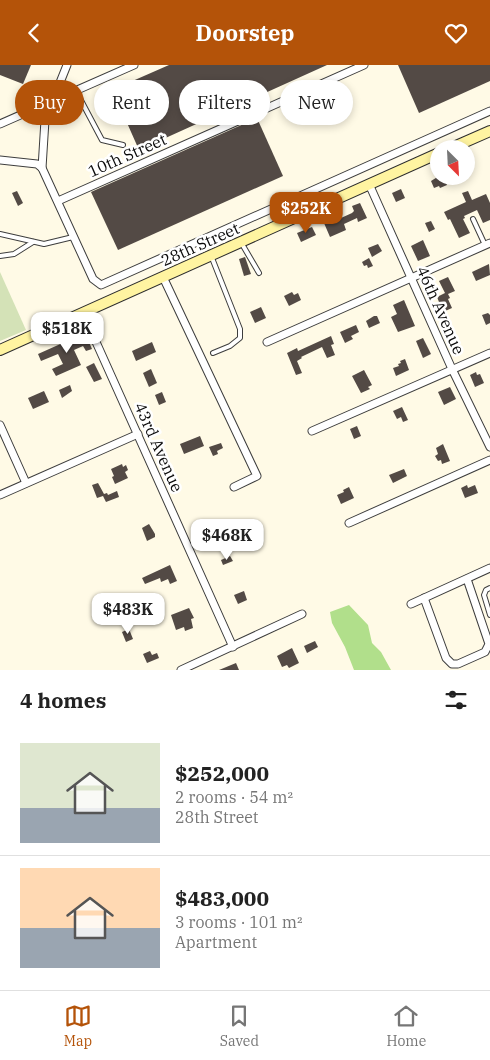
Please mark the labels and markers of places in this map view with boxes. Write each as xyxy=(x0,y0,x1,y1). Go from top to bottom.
pin: $252K xyxy=(271,191,341,234)
pin: $518K xyxy=(32,311,102,354)
pin: $468K xyxy=(192,519,262,561)
pin: $483K xyxy=(93,593,163,635)

